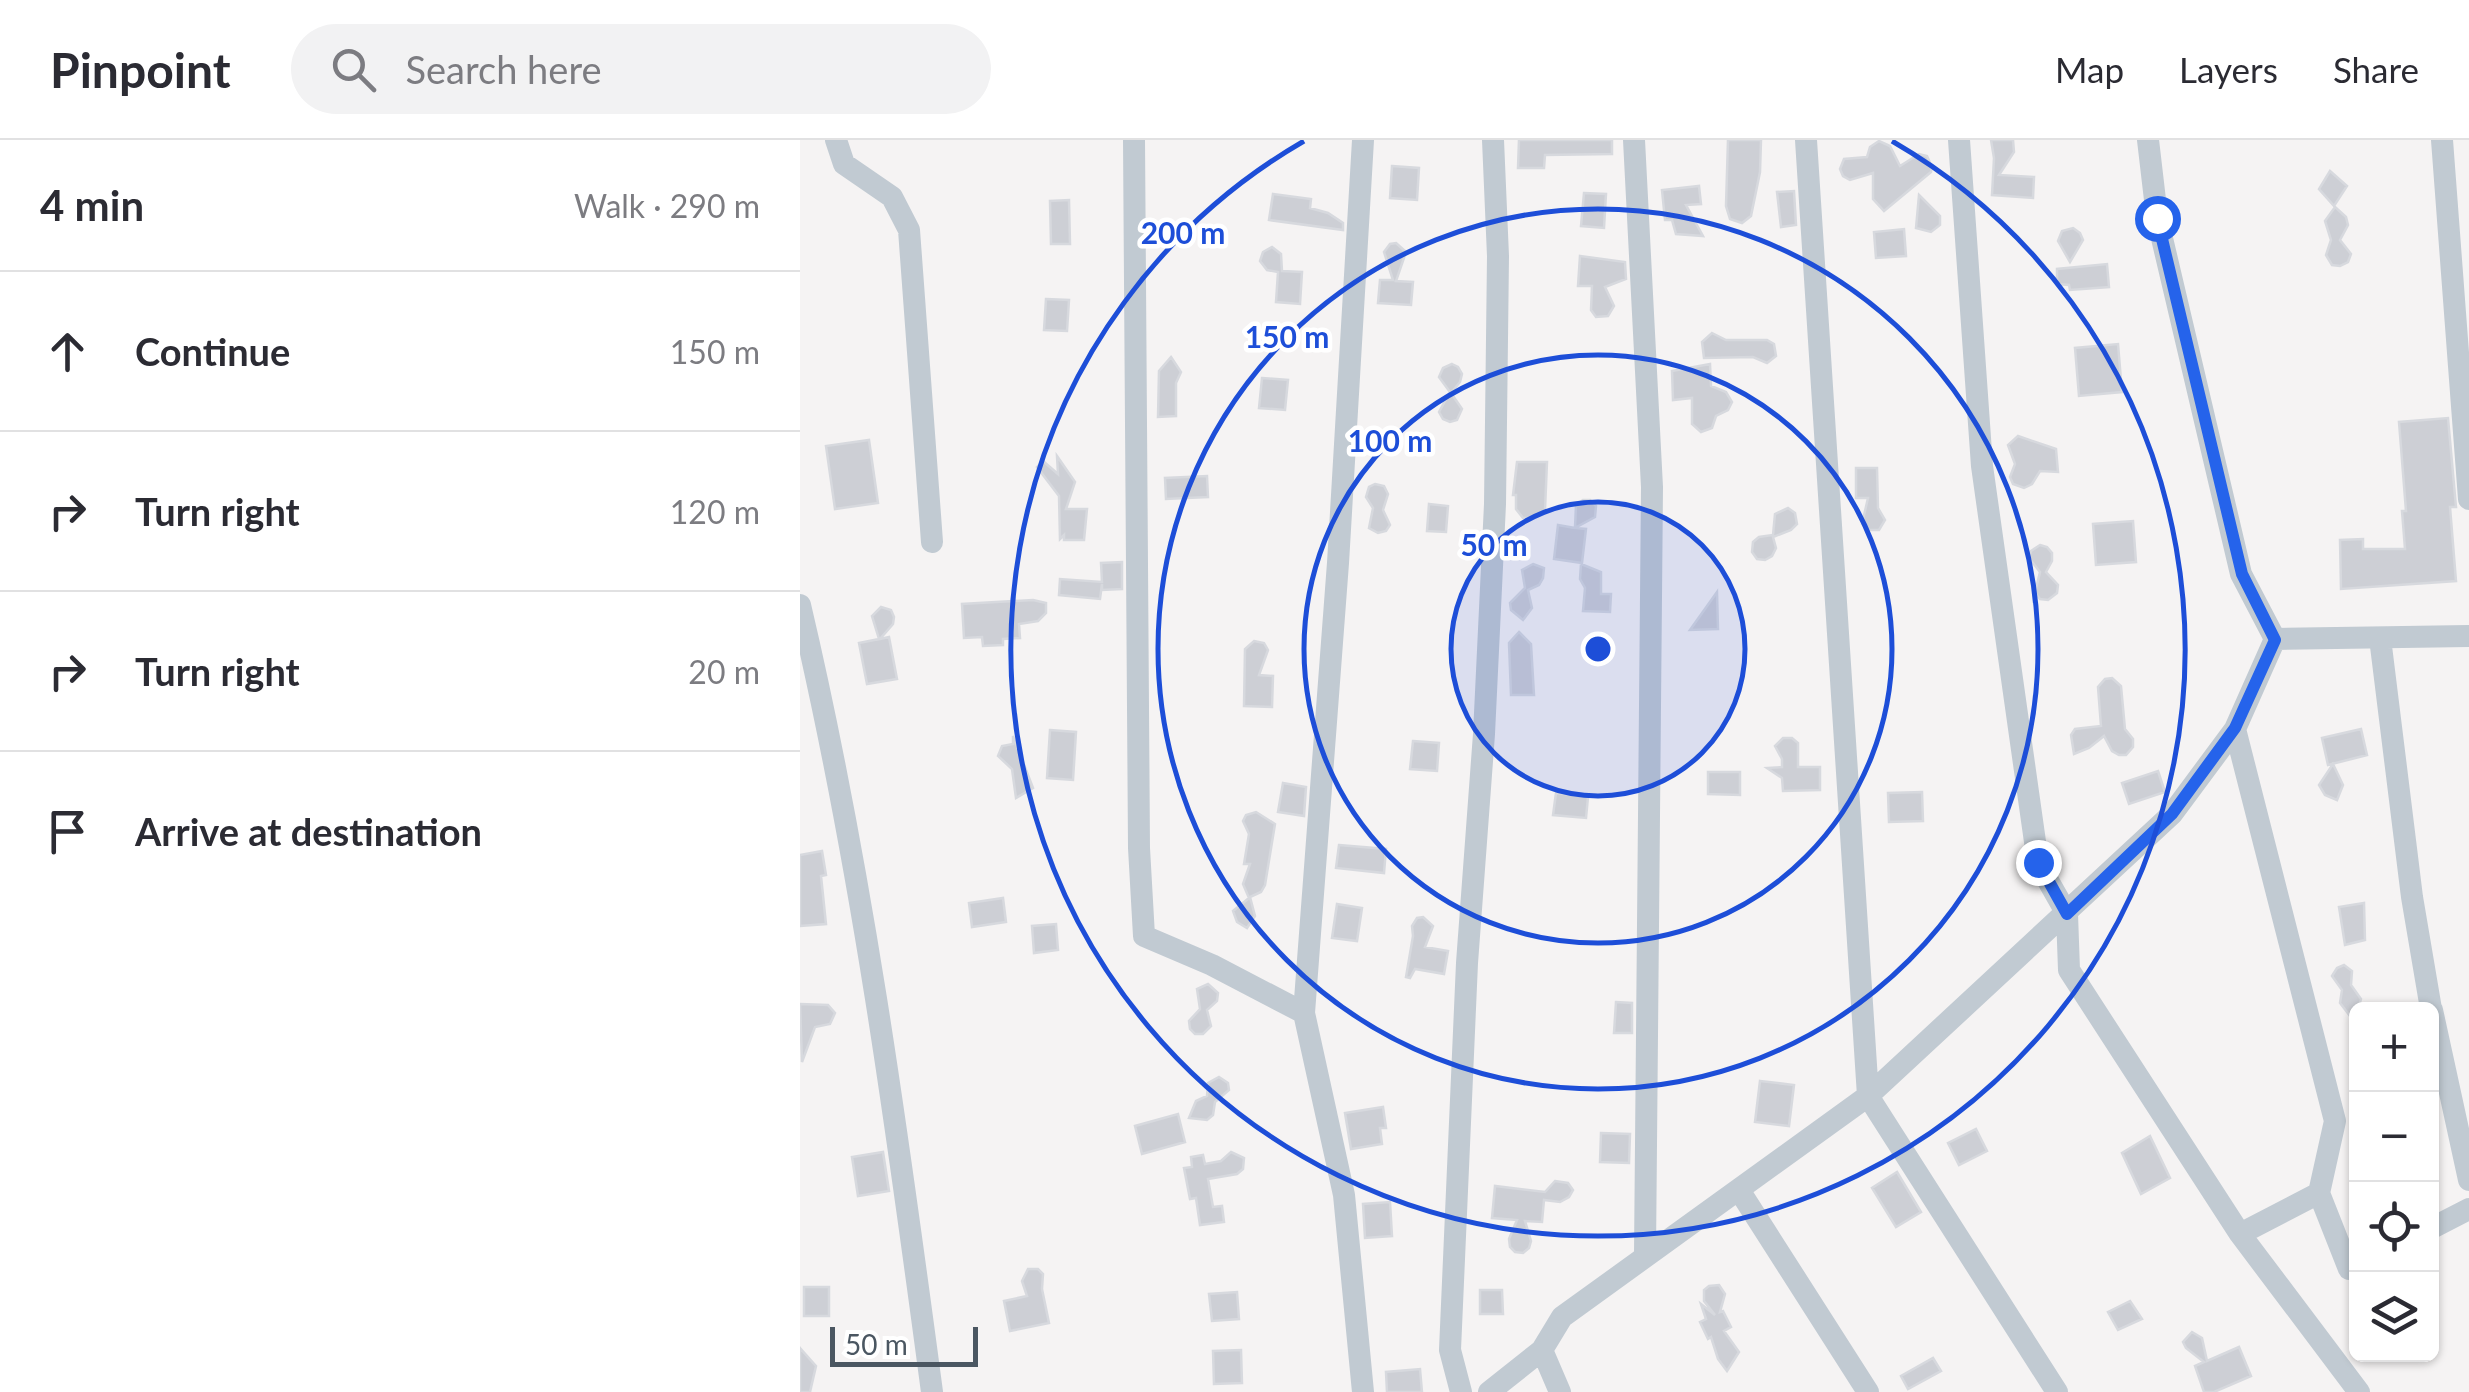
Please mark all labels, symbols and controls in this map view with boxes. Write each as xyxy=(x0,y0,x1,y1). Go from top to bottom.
search box xyxy=(291,24,991,114)
text: Pinpoint xyxy=(50,41,231,98)
icon: search xyxy=(326,42,381,97)
text: Search here xyxy=(406,46,602,92)
text: Map xyxy=(2055,48,2124,90)
text: Layers xyxy=(2179,48,2278,90)
text: Share xyxy=(2333,48,2419,90)
text: 4 min xyxy=(40,180,144,230)
text: Walk · 290 m xyxy=(574,186,760,225)
route start xyxy=(2135,196,2181,242)
text: 200 m xyxy=(1141,214,1225,250)
text: 150 m xyxy=(1245,318,1329,354)
icon: ahead xyxy=(40,324,95,379)
text: Continue xyxy=(135,328,290,374)
text: 150 m xyxy=(670,332,760,371)
text: 100 m xyxy=(1348,422,1432,458)
icon: right xyxy=(40,484,95,539)
text: Turn right xyxy=(135,488,300,534)
text: 120 m xyxy=(670,492,760,531)
text: 50 m xyxy=(1460,526,1528,562)
centre of rings xyxy=(1580,631,1616,667)
icon: right xyxy=(40,644,95,699)
text: Turn right xyxy=(135,648,300,694)
text: 20 m xyxy=(688,652,760,691)
icon: arrive xyxy=(40,804,95,859)
text: Arrive at destination xyxy=(135,808,482,854)
route end xyxy=(2016,840,2062,886)
map controls xyxy=(2349,1002,2439,1362)
button: + xyxy=(2349,1002,2439,1092)
button: − xyxy=(2349,1092,2439,1182)
button: locate xyxy=(2349,1182,2439,1272)
button: layers xyxy=(2349,1272,2439,1362)
scale bar xyxy=(830,1322,978,1366)
text: 50 m xyxy=(845,1327,908,1361)

